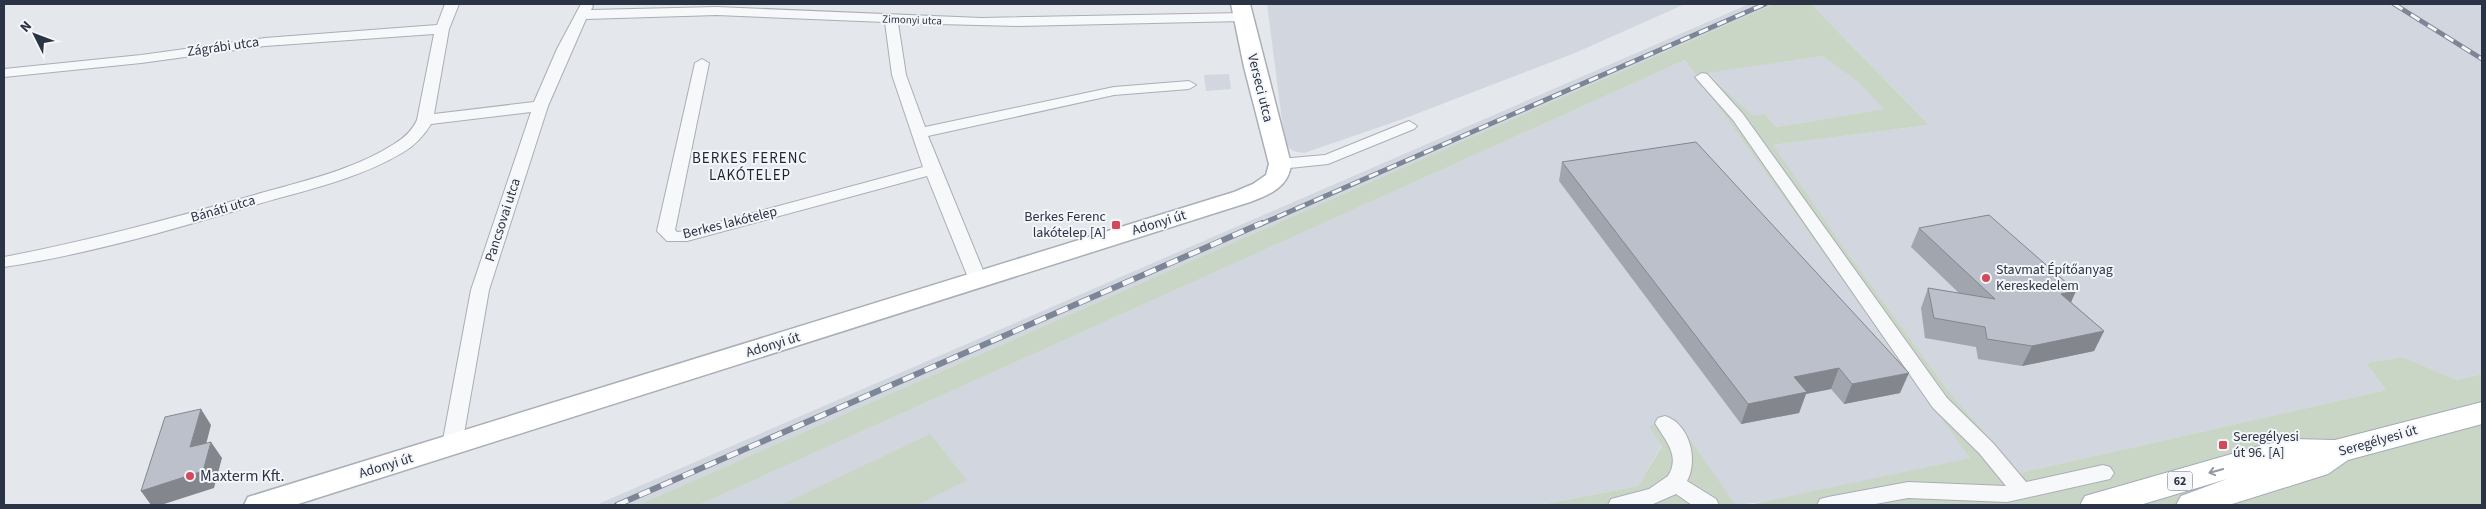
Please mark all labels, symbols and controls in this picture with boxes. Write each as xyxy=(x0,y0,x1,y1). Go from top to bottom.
north arrow xyxy=(10,10,60,60)
street label: Zimonyi utca xyxy=(882,11,942,29)
text: N xyxy=(16,17,37,37)
street label: Zágrábi utca xyxy=(186,32,260,62)
street label: Verseci utca xyxy=(1242,52,1278,124)
district label: BERKES FERENC LAKÓTELEP xyxy=(692,148,808,186)
street label: Pancsovai utca xyxy=(480,176,526,264)
street label: Bánáti utca xyxy=(188,190,258,228)
street label: Berkes lakótelep xyxy=(681,202,780,244)
street label: Adonyi út xyxy=(1129,205,1189,241)
place label: Berkes Ferenc lakótelep [A] xyxy=(1024,207,1107,243)
marker: Berkes Ferenc lakótelep [A] xyxy=(1110,219,1122,231)
place label: Stavmat Építőanyag Kereskedelem xyxy=(1996,260,2113,296)
marker: Stavmat Építőanyag Kereskedelem xyxy=(1980,272,1992,284)
street label: Adonyi út xyxy=(743,327,803,363)
street label: Seregélyesi út xyxy=(2336,420,2420,462)
place label: Seregélyesi út 96. [A] xyxy=(2233,427,2299,463)
marker: Seregélyesi út 96. [A] xyxy=(2217,439,2229,451)
street label: Adonyi út xyxy=(356,448,416,484)
place label: Maxterm Kft. xyxy=(200,465,284,487)
one-way arrow xyxy=(2208,466,2224,476)
marker: Maxterm Kft. xyxy=(184,470,196,482)
road number: 62 xyxy=(2168,472,2192,491)

